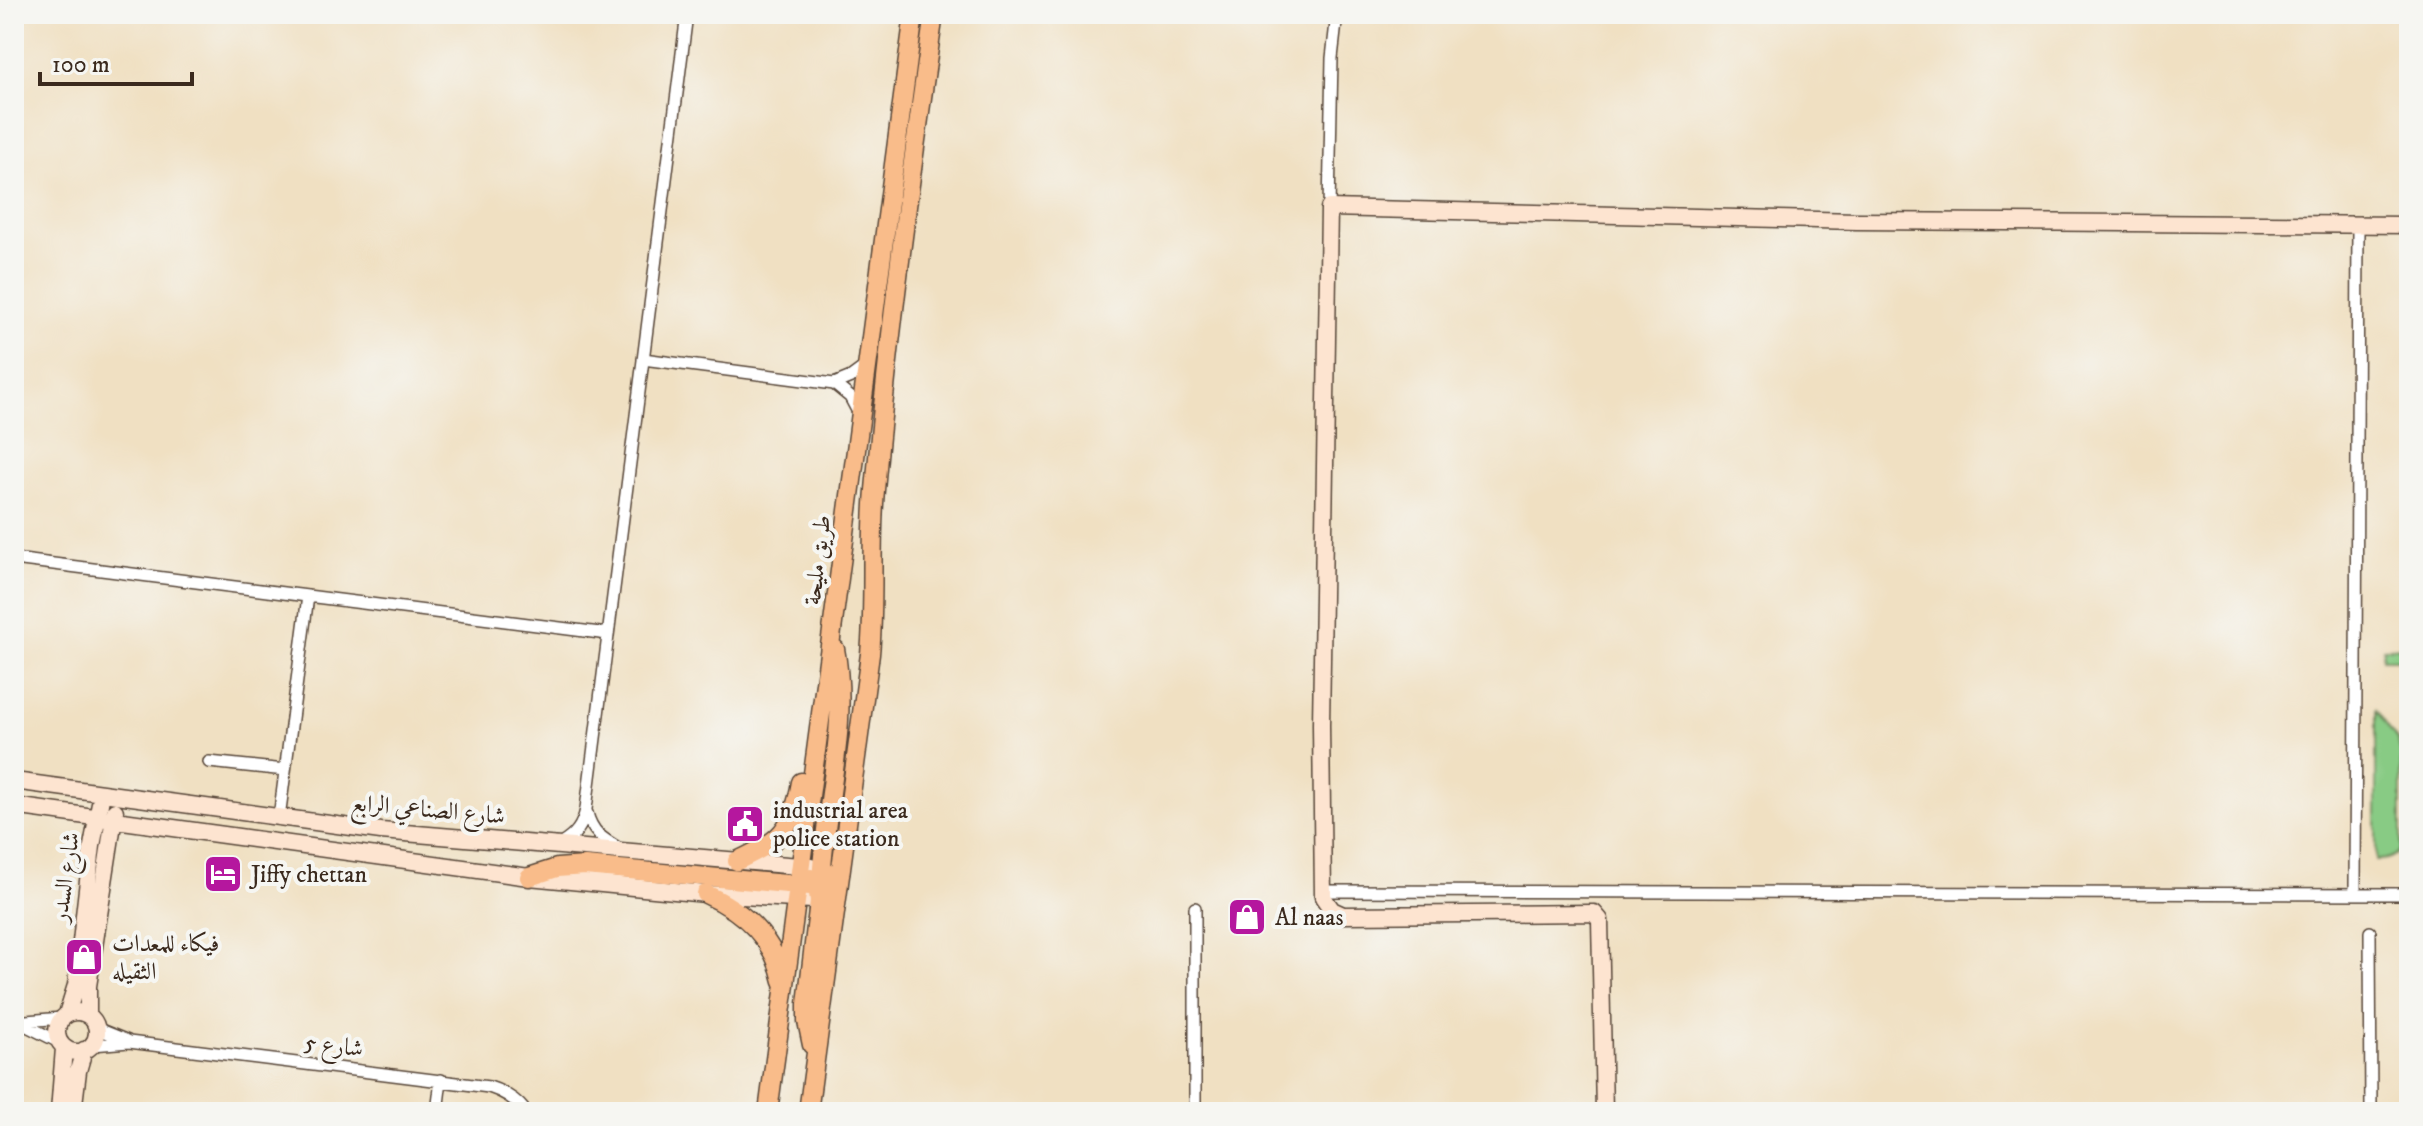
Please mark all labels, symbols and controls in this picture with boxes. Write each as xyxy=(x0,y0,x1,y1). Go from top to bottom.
scale bar xyxy=(40,36,192,86)
text: 100 m xyxy=(52,50,110,80)
street label: طريق مليحة xyxy=(798,513,838,607)
street label: شارع الصناعي الرابع xyxy=(349,788,506,838)
place label: industrial area police station xyxy=(772,796,909,854)
public building icon: industrial area police station xyxy=(724,803,766,845)
street label: شارع السدر xyxy=(45,830,91,927)
hotel icon: Jiffy chettan xyxy=(202,853,244,895)
place label: Jiffy chettan xyxy=(249,860,368,890)
shop icon: Al naas xyxy=(1226,896,1268,938)
place label: Al naas xyxy=(1275,903,1344,933)
place label: فيكاء للمعدات الثقيله xyxy=(112,929,219,987)
shop icon: فيكاء للمعدات الثقيله xyxy=(63,936,105,978)
street label: شارع 5 xyxy=(302,1028,365,1068)

